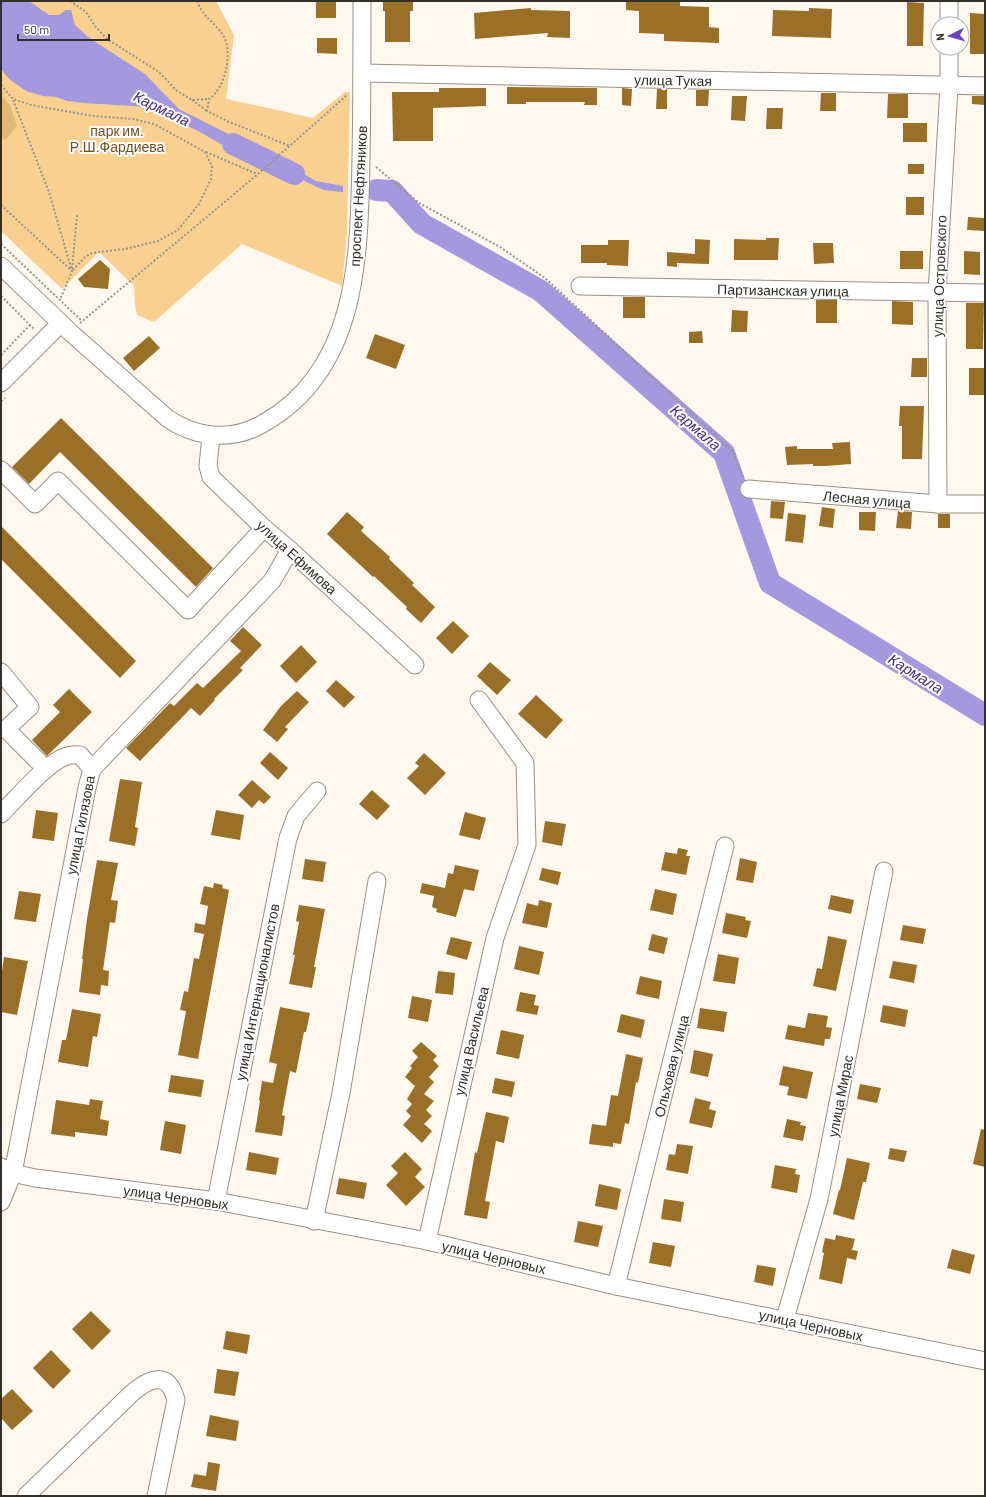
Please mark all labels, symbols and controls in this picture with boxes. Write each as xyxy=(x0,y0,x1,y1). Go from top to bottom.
scale bar xyxy=(18,16,109,42)
north arrow xyxy=(930,16,970,56)
text: 50 m xyxy=(24,22,49,36)
text: N xyxy=(933,33,946,41)
street label: улица Тукая xyxy=(634,71,712,89)
water label: Кармала xyxy=(131,87,193,129)
park label: парк им. Р.Ш.Фардиева xyxy=(70,122,165,155)
street label: проспект Нефтяников xyxy=(346,125,370,267)
street label: улица Островского xyxy=(928,214,950,337)
street label: Партизанская улица xyxy=(717,280,849,300)
water label: Кармала xyxy=(667,400,725,454)
street label: Лесная улица xyxy=(822,487,912,511)
street label: улица Ефимова xyxy=(253,516,341,598)
water label: Кармала xyxy=(886,649,946,697)
street label: улица Гилязова xyxy=(62,774,98,876)
street label: улица Интернационалистов xyxy=(231,902,283,1082)
street label: улица Васильева xyxy=(450,985,492,1097)
street label: Ольховая улица xyxy=(650,1013,692,1119)
street label: улица Мирас xyxy=(824,1053,856,1139)
street label: улица Черновых xyxy=(122,1181,230,1213)
street label: улица Черновых xyxy=(440,1237,548,1277)
street label: улица Черновых xyxy=(757,1306,865,1344)

